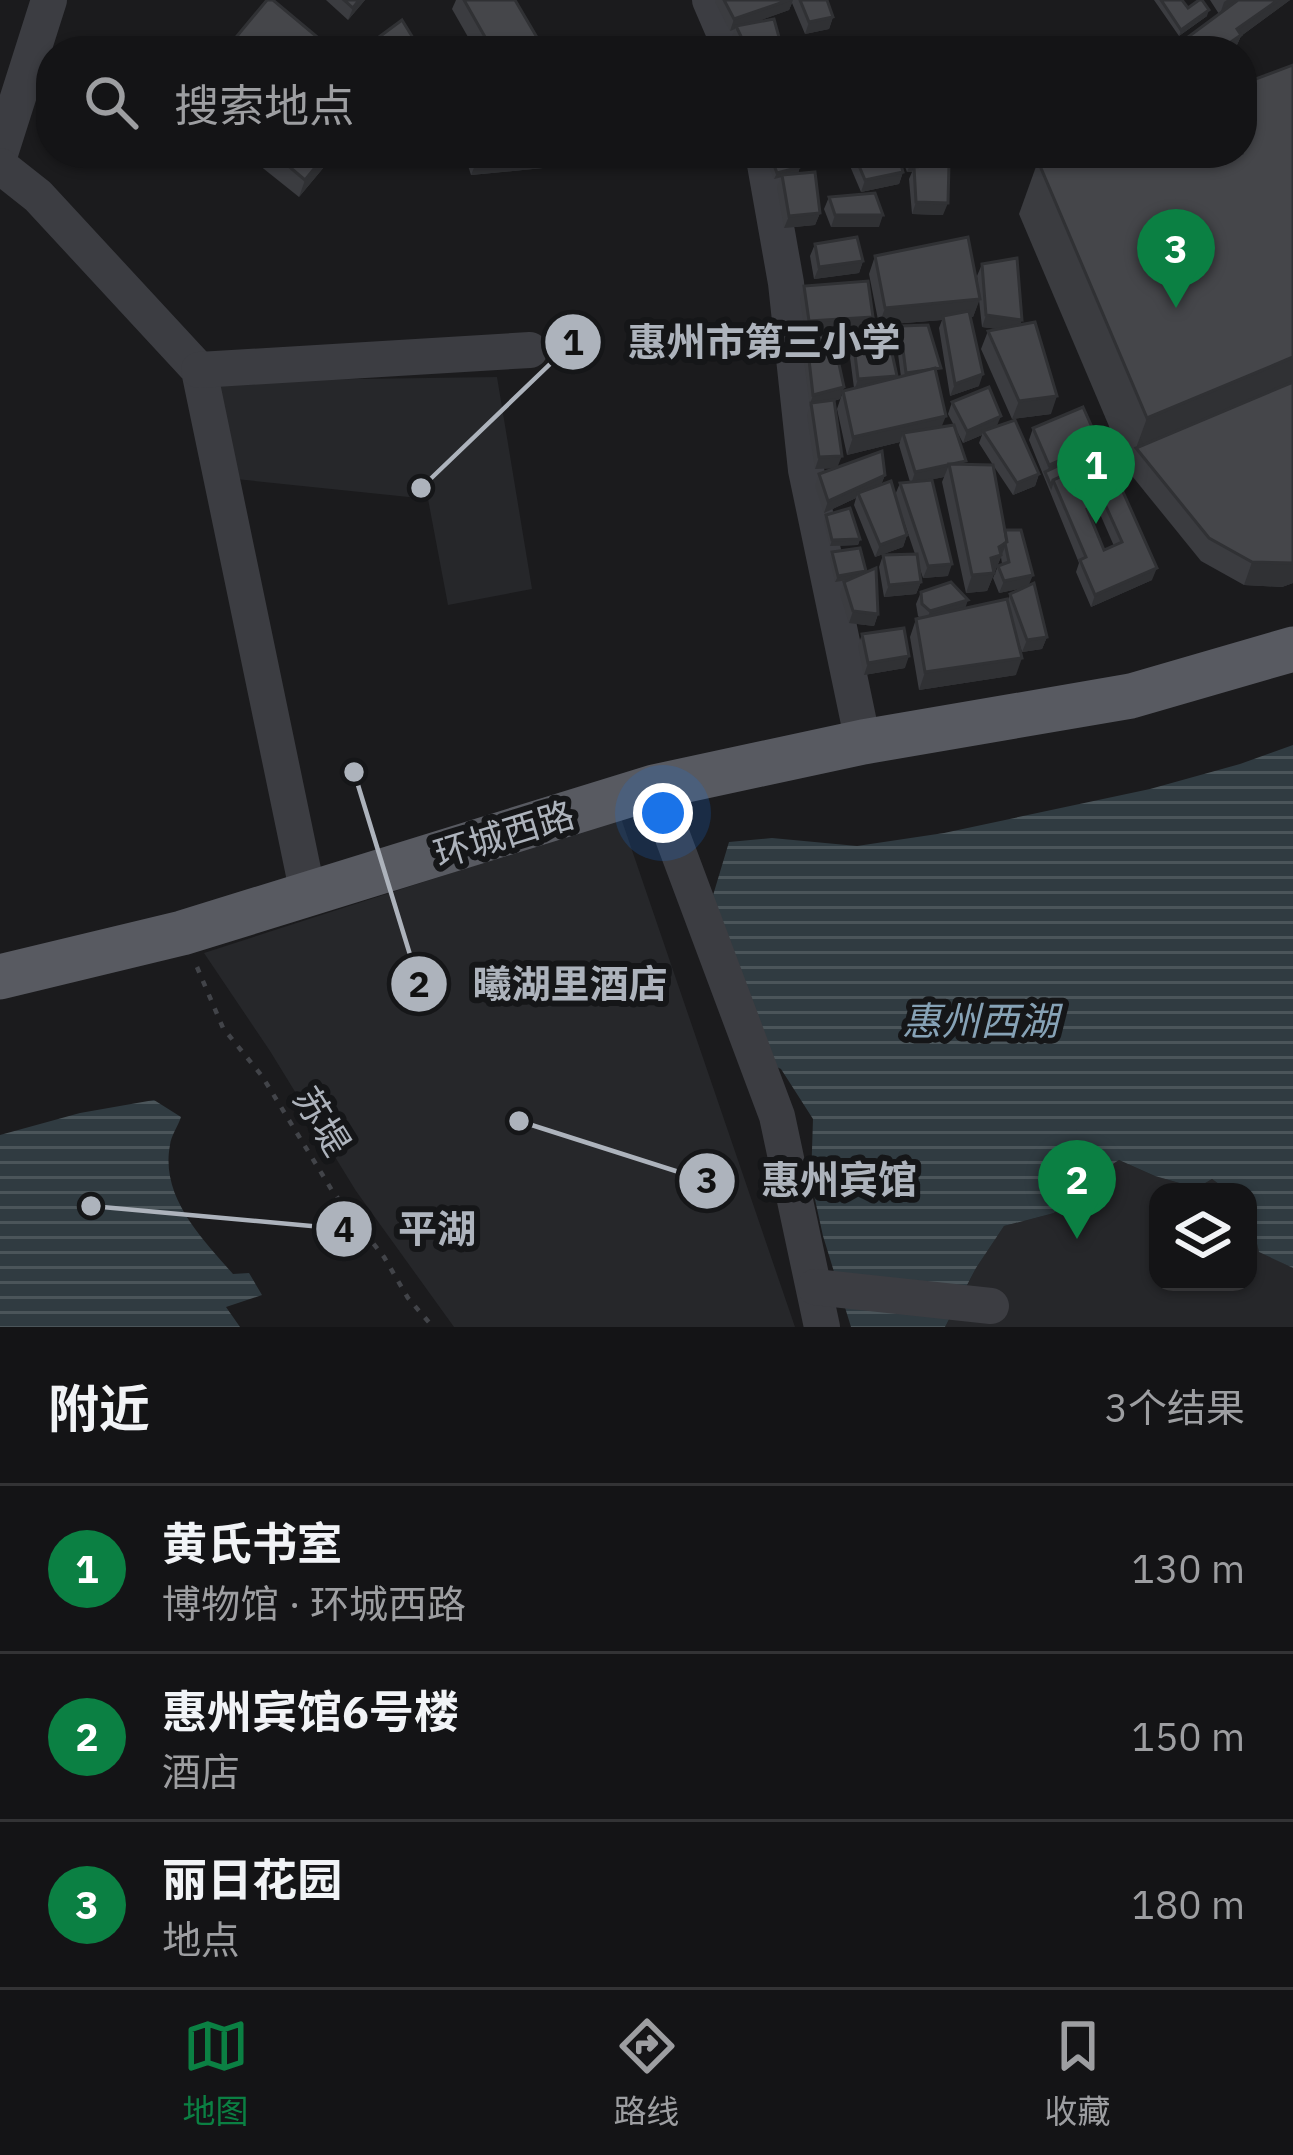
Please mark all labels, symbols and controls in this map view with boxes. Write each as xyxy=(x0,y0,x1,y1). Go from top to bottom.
search box xyxy=(36,36,1257,168)
icon: search xyxy=(78,69,144,135)
text: 搜索地点 xyxy=(174,76,354,134)
pin: 3 xyxy=(1137,209,1215,308)
callout: 惠州市第三小学 xyxy=(543,305,924,380)
text: 惠州市第三小学 xyxy=(627,316,901,367)
text: 1 xyxy=(562,318,584,365)
pin: 1 xyxy=(1057,425,1135,524)
your location xyxy=(633,783,693,843)
street label: 环城西路 xyxy=(428,790,580,877)
callout: 曦湖里酒店 xyxy=(389,947,692,1022)
text: 曦湖里酒店 xyxy=(472,958,668,1009)
text: 2 xyxy=(408,960,430,1007)
water label: 惠州西湖 xyxy=(902,995,1064,1046)
street label: 苏堤 xyxy=(283,1078,361,1164)
pin: 2 xyxy=(1038,1140,1116,1239)
callout: 惠州宾馆 xyxy=(677,1143,941,1218)
text: 惠州宾馆 xyxy=(761,1154,917,1205)
text: 3 xyxy=(696,1156,718,1203)
map controls xyxy=(1149,1183,1257,1291)
button: layers xyxy=(1149,1183,1257,1291)
callout: 平湖 xyxy=(314,1192,500,1267)
text: 平湖 xyxy=(398,1203,476,1254)
text: 4 xyxy=(333,1205,355,1252)
text: 附近 xyxy=(48,1375,150,1441)
text: 3个结果 xyxy=(1105,1382,1245,1433)
text: 黄氏书室 xyxy=(162,1514,342,1572)
text: 1 xyxy=(75,1543,99,1594)
text: 130 m xyxy=(1132,1543,1245,1594)
text: 博物馆 · 环城西路 xyxy=(162,1578,466,1629)
text: 惠州宾馆6号楼 xyxy=(162,1682,459,1740)
text: 2 xyxy=(75,1711,99,1762)
text: 150 m xyxy=(1132,1711,1245,1762)
text: 酒店 xyxy=(162,1746,240,1797)
text: 丽日花园 xyxy=(162,1850,342,1908)
text: 3 xyxy=(75,1879,99,1930)
text: 180 m xyxy=(1132,1879,1245,1930)
text: 地点 xyxy=(162,1914,240,1965)
tab: 地图 xyxy=(183,2013,249,2133)
tab: 路线 xyxy=(614,2013,680,2133)
tab: 收藏 xyxy=(1045,2013,1111,2133)

